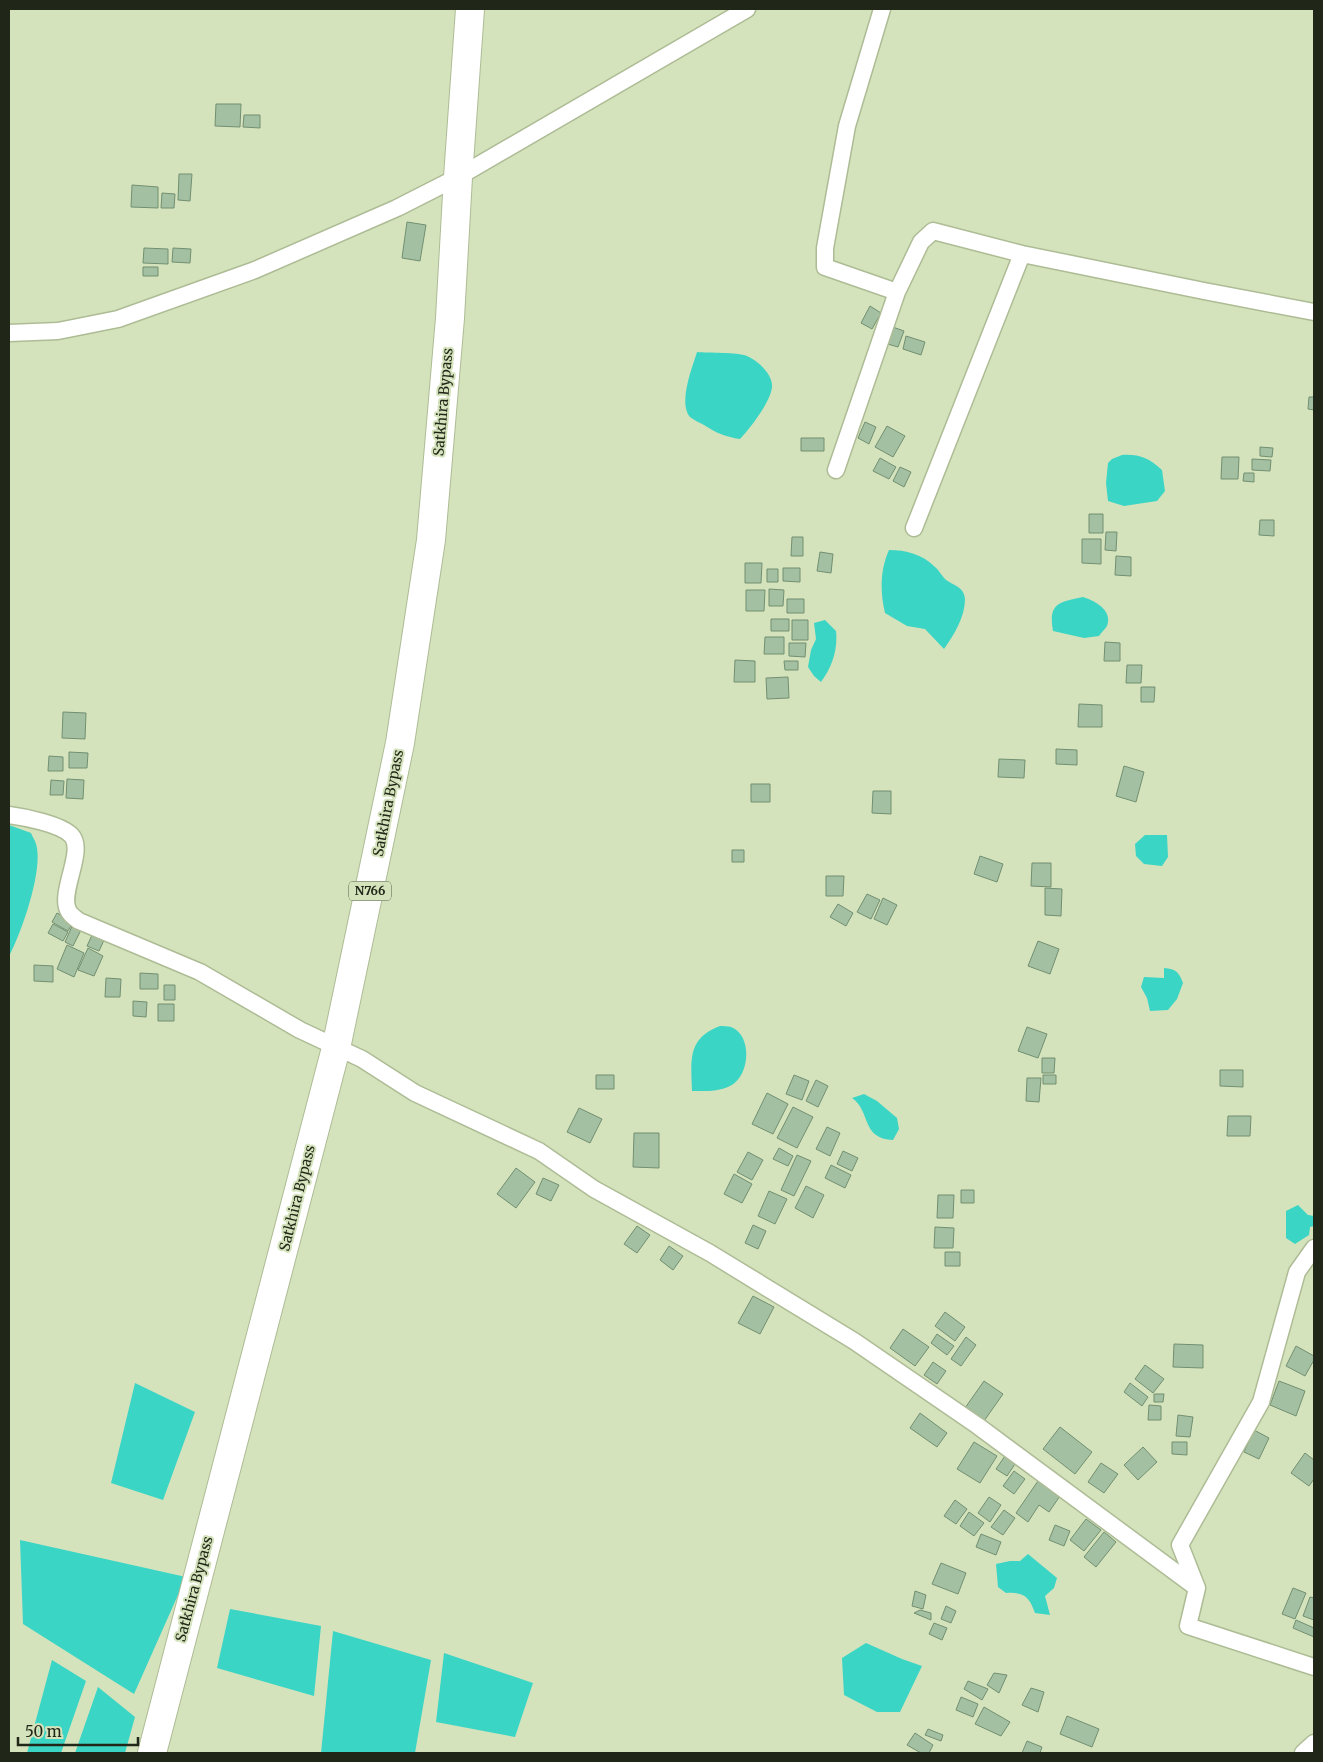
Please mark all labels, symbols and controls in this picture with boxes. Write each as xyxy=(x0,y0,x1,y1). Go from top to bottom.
street label: Satkhira Bypass xyxy=(429,347,457,457)
street label: Satkhira Bypass xyxy=(369,748,407,858)
road number: N766 xyxy=(349,881,391,900)
street label: Satkhira Bypass xyxy=(275,1143,319,1253)
street label: Satkhira Bypass xyxy=(171,1534,217,1644)
scale bar xyxy=(18,1714,138,1746)
text: 50 m xyxy=(25,1722,62,1741)

